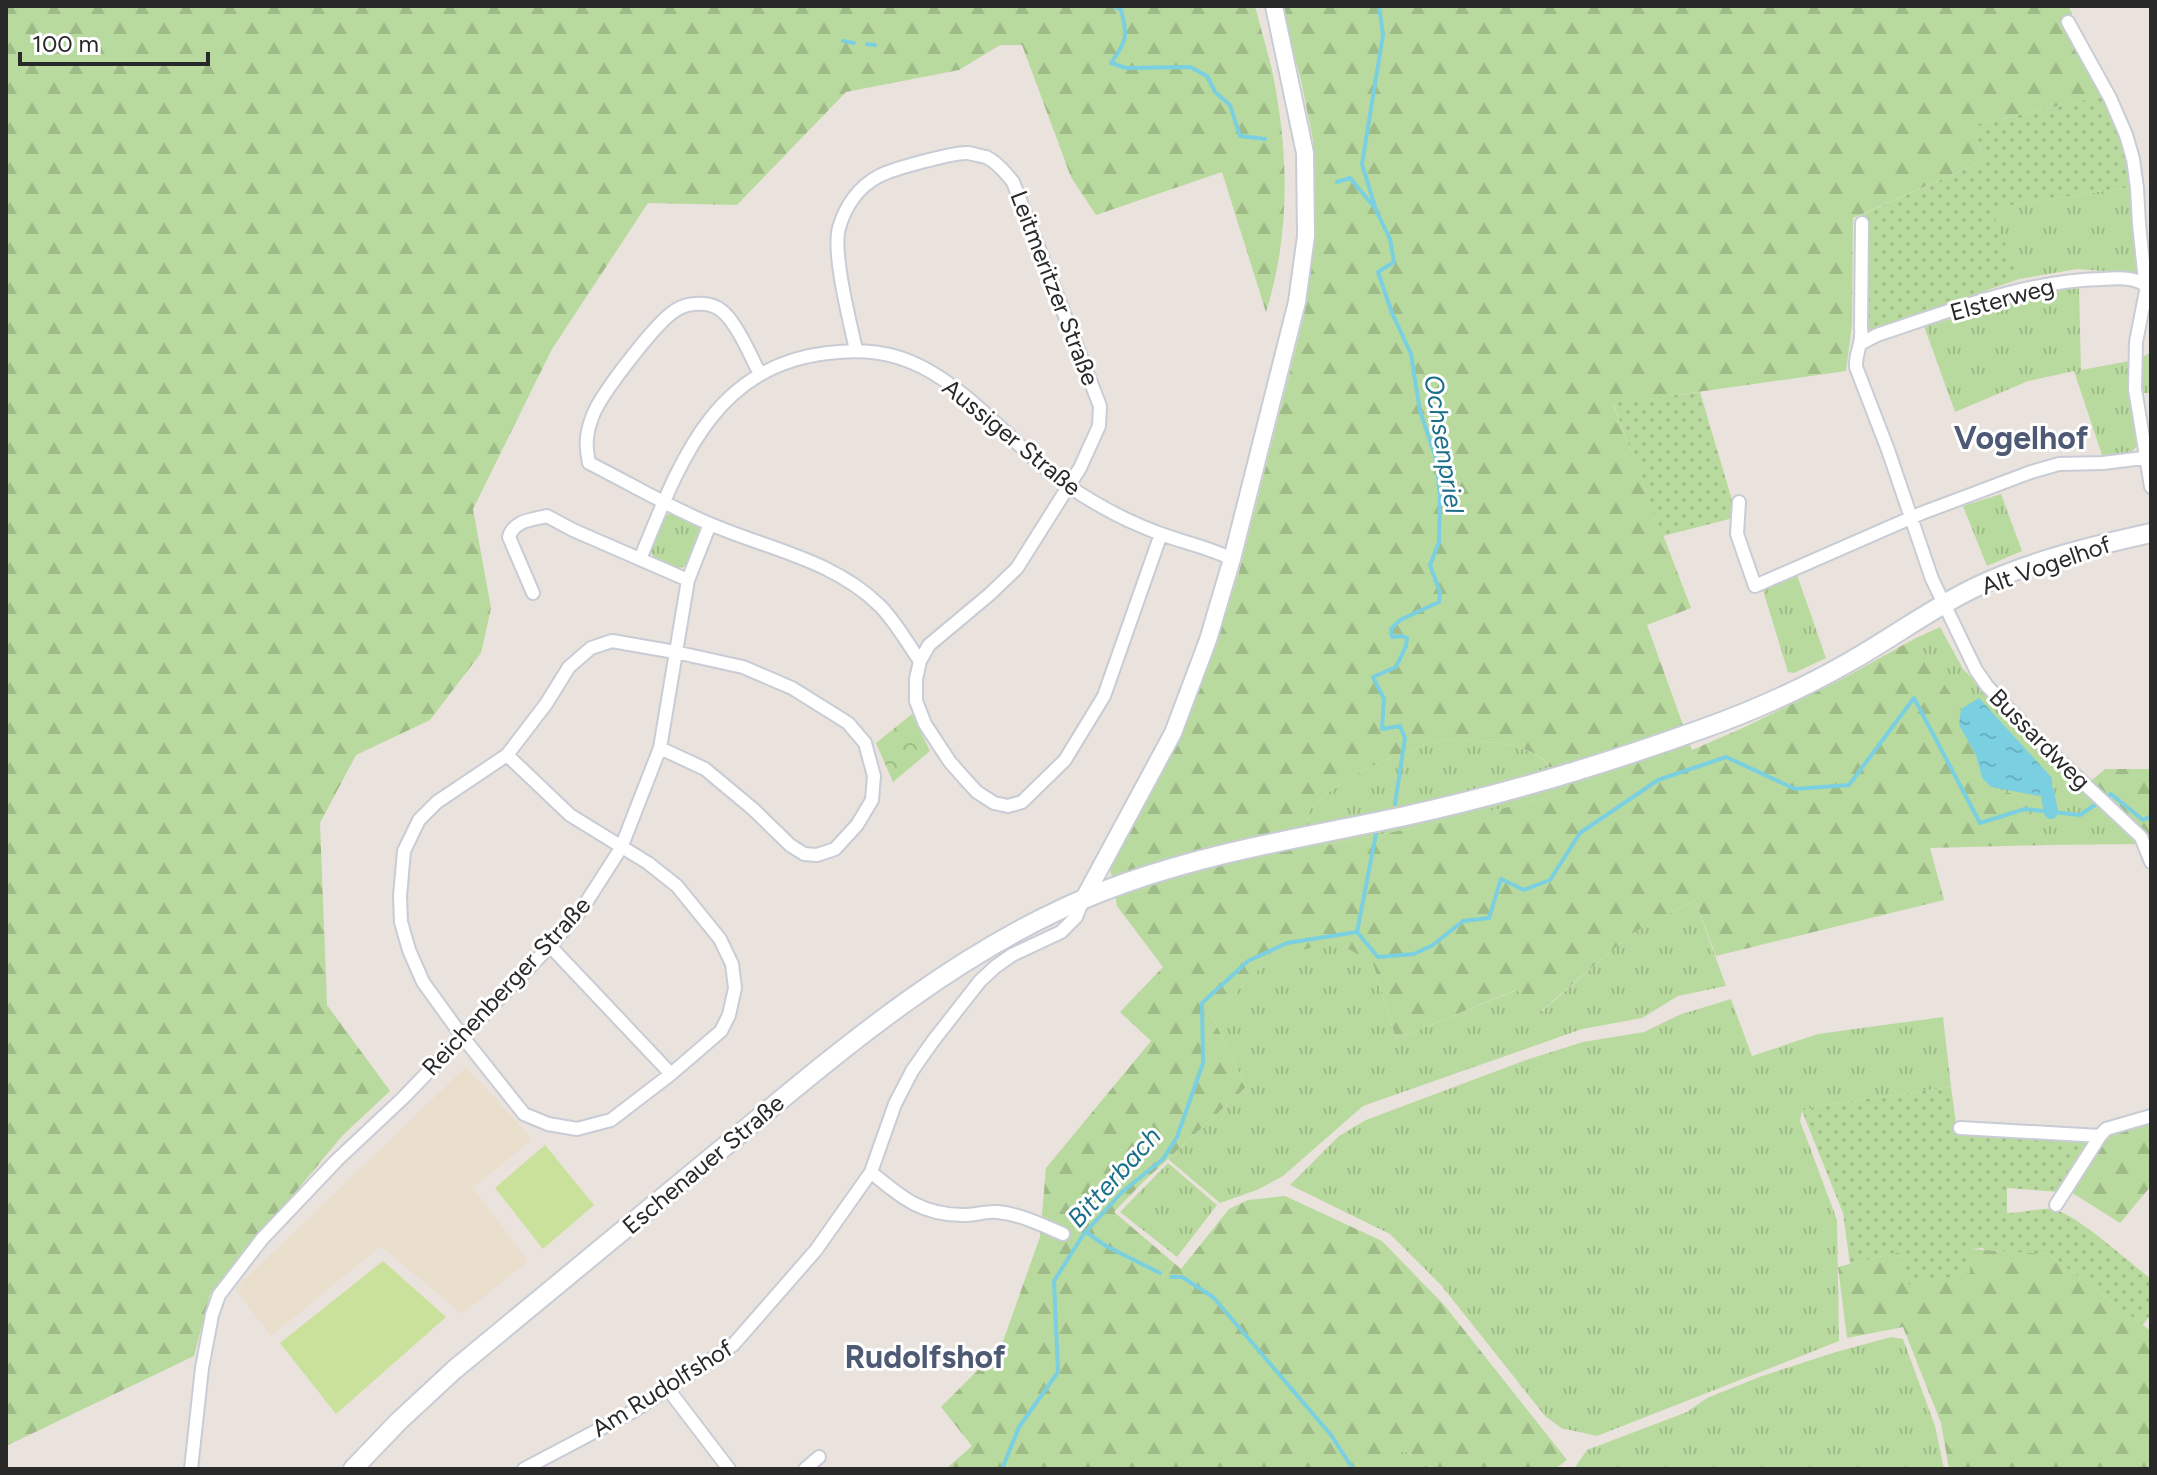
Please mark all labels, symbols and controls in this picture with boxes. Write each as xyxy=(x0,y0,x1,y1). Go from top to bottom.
scale bar xyxy=(20,16,208,66)
text: 100 m xyxy=(32,29,99,58)
street label: Leitmeritzer Straße xyxy=(1005,187,1105,389)
street label: Elsterweg xyxy=(1947,271,2057,327)
street label: Aussiger Straße xyxy=(937,372,1087,502)
water label: Ochsenpriel xyxy=(1417,372,1471,516)
district label: Vogelhof xyxy=(1954,419,2089,457)
street label: Alt Vogelhof xyxy=(1978,529,2115,601)
street label: Bussardweg xyxy=(1984,683,2096,795)
street label: Reichenberger Straße xyxy=(416,891,596,1081)
street label: Eschenauer Straße xyxy=(616,1088,790,1240)
water label: Bitterbach xyxy=(1061,1120,1167,1234)
street label: Am Rudolfshof xyxy=(586,1333,738,1443)
district label: Rudolfshof xyxy=(844,1338,1006,1376)

